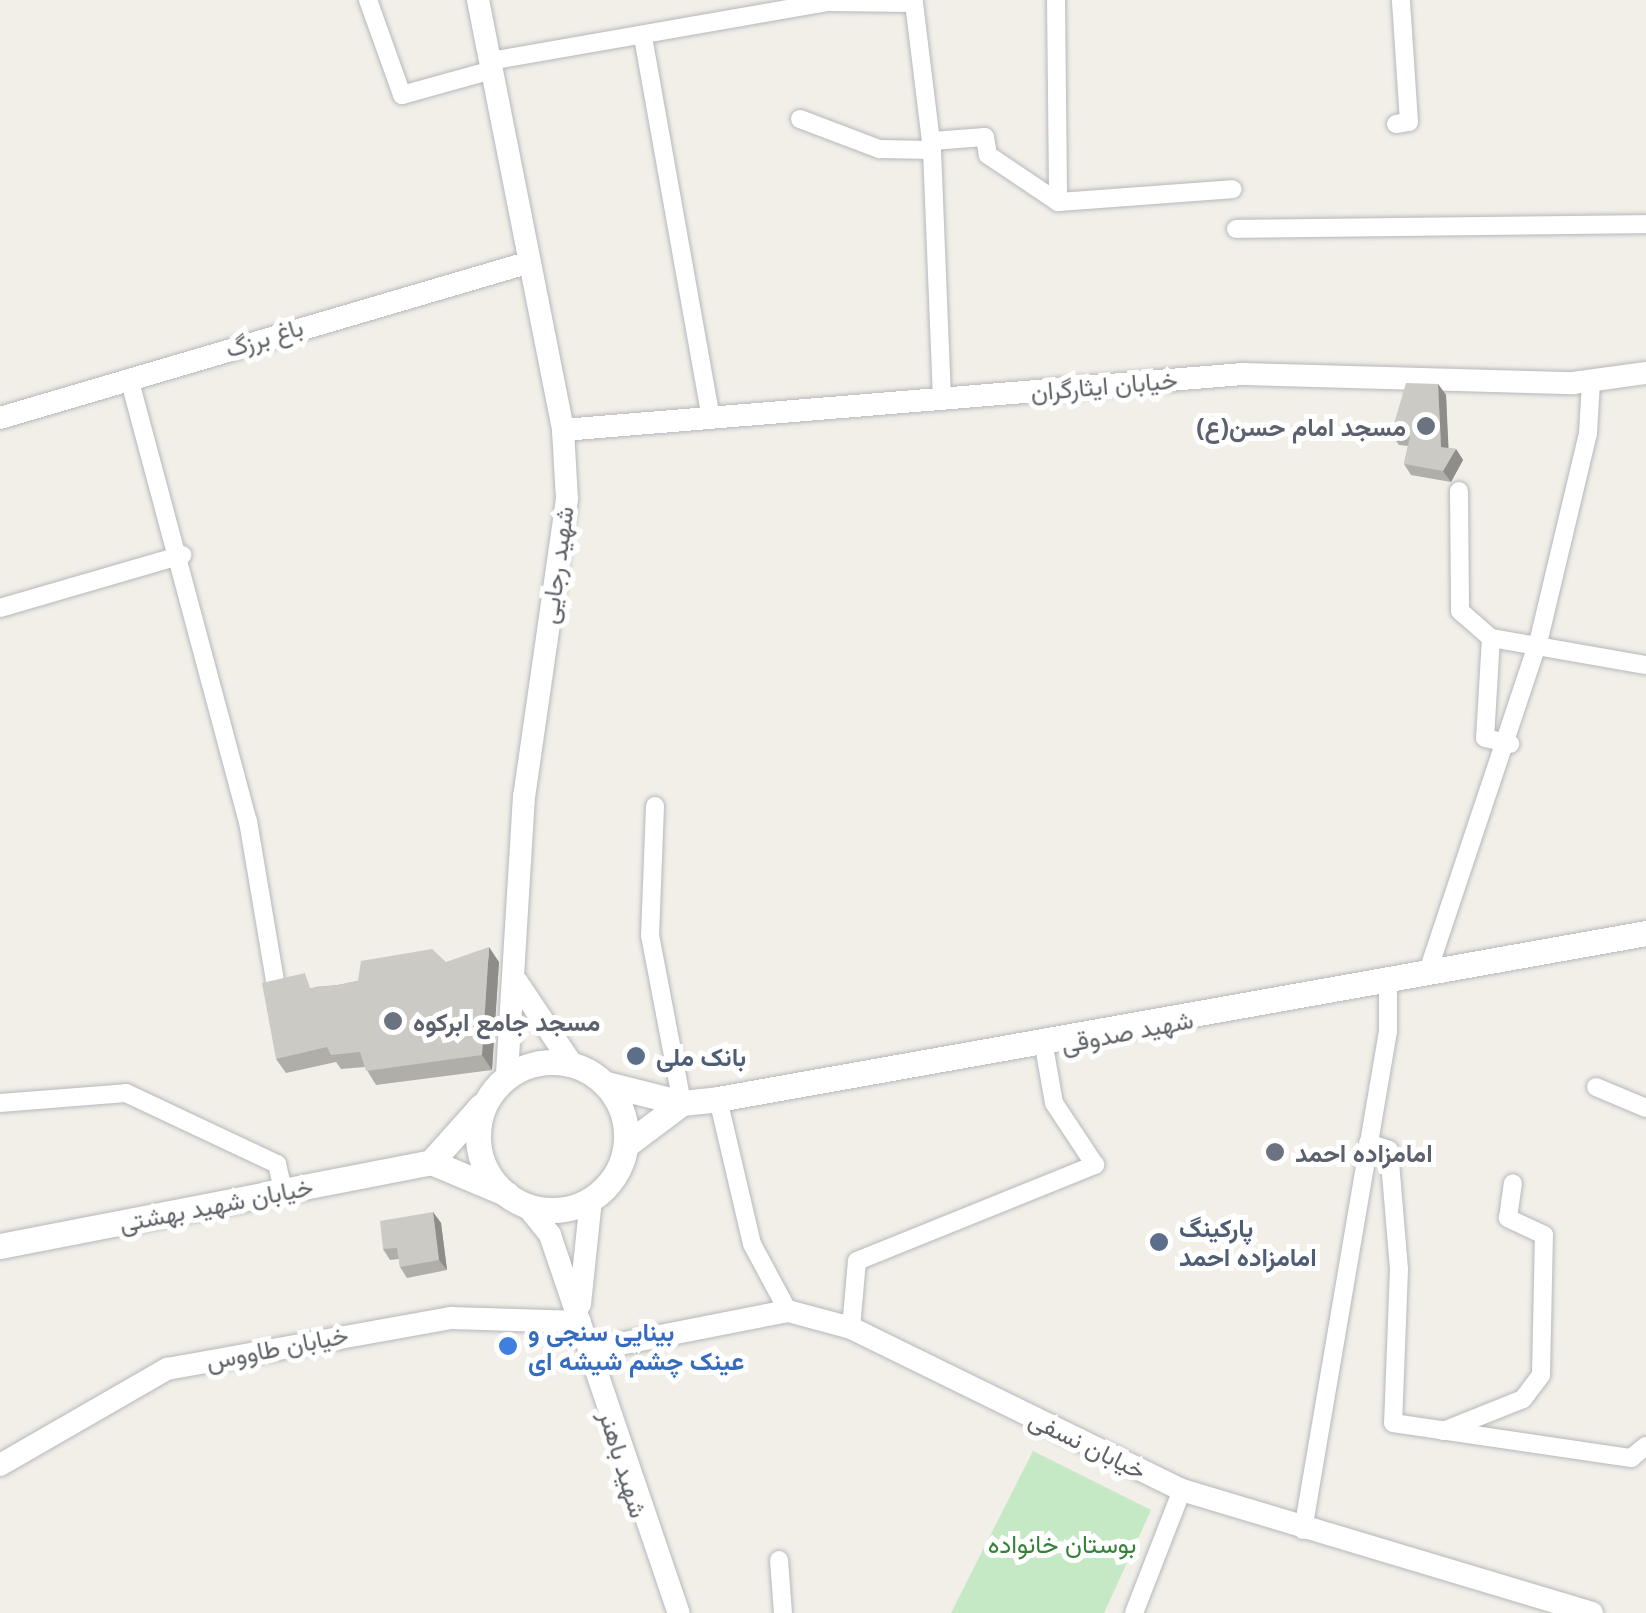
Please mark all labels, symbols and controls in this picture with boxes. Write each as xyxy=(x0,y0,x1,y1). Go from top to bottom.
street label: باغ برزگ xyxy=(222,311,306,363)
street label: خیابان ایثارگران xyxy=(1029,364,1179,406)
place label: مسجد امام حسن(ع) xyxy=(1196,411,1406,441)
marker: مسجد امام حسن(ع) xyxy=(1415,415,1437,437)
street label: شهید رجایی xyxy=(533,504,579,626)
street label: شهید صدوقی xyxy=(1058,1003,1196,1059)
place label: مسجد جامع ابرکوه xyxy=(413,1006,600,1036)
marker: مسجد جامع ابرکوه xyxy=(382,1010,404,1032)
place label: بانک ملی xyxy=(656,1041,746,1071)
marker: بانک ملی xyxy=(625,1045,647,1067)
place label: امامزاده احمد xyxy=(1295,1137,1433,1167)
marker: امامزاده احمد xyxy=(1264,1141,1286,1163)
street label: خیابان شهید بهشتی xyxy=(117,1170,315,1238)
place label: پارکینگ امامزاده احمد xyxy=(1179,1213,1317,1272)
marker: پارکینگ امامزاده احمد xyxy=(1148,1231,1170,1253)
place label: بینایی سنجی و عینک چشم شیشه ای xyxy=(528,1317,744,1376)
street label: خیابان طاووس xyxy=(203,1319,351,1375)
marker: بینایی سنجی و عینک چشم شیشه ای xyxy=(497,1335,519,1357)
street label: خیابان نسفی xyxy=(1025,1403,1151,1485)
street label: شهید باهنر xyxy=(594,1407,654,1521)
park label: بوستان خانواده xyxy=(988,1528,1136,1558)

